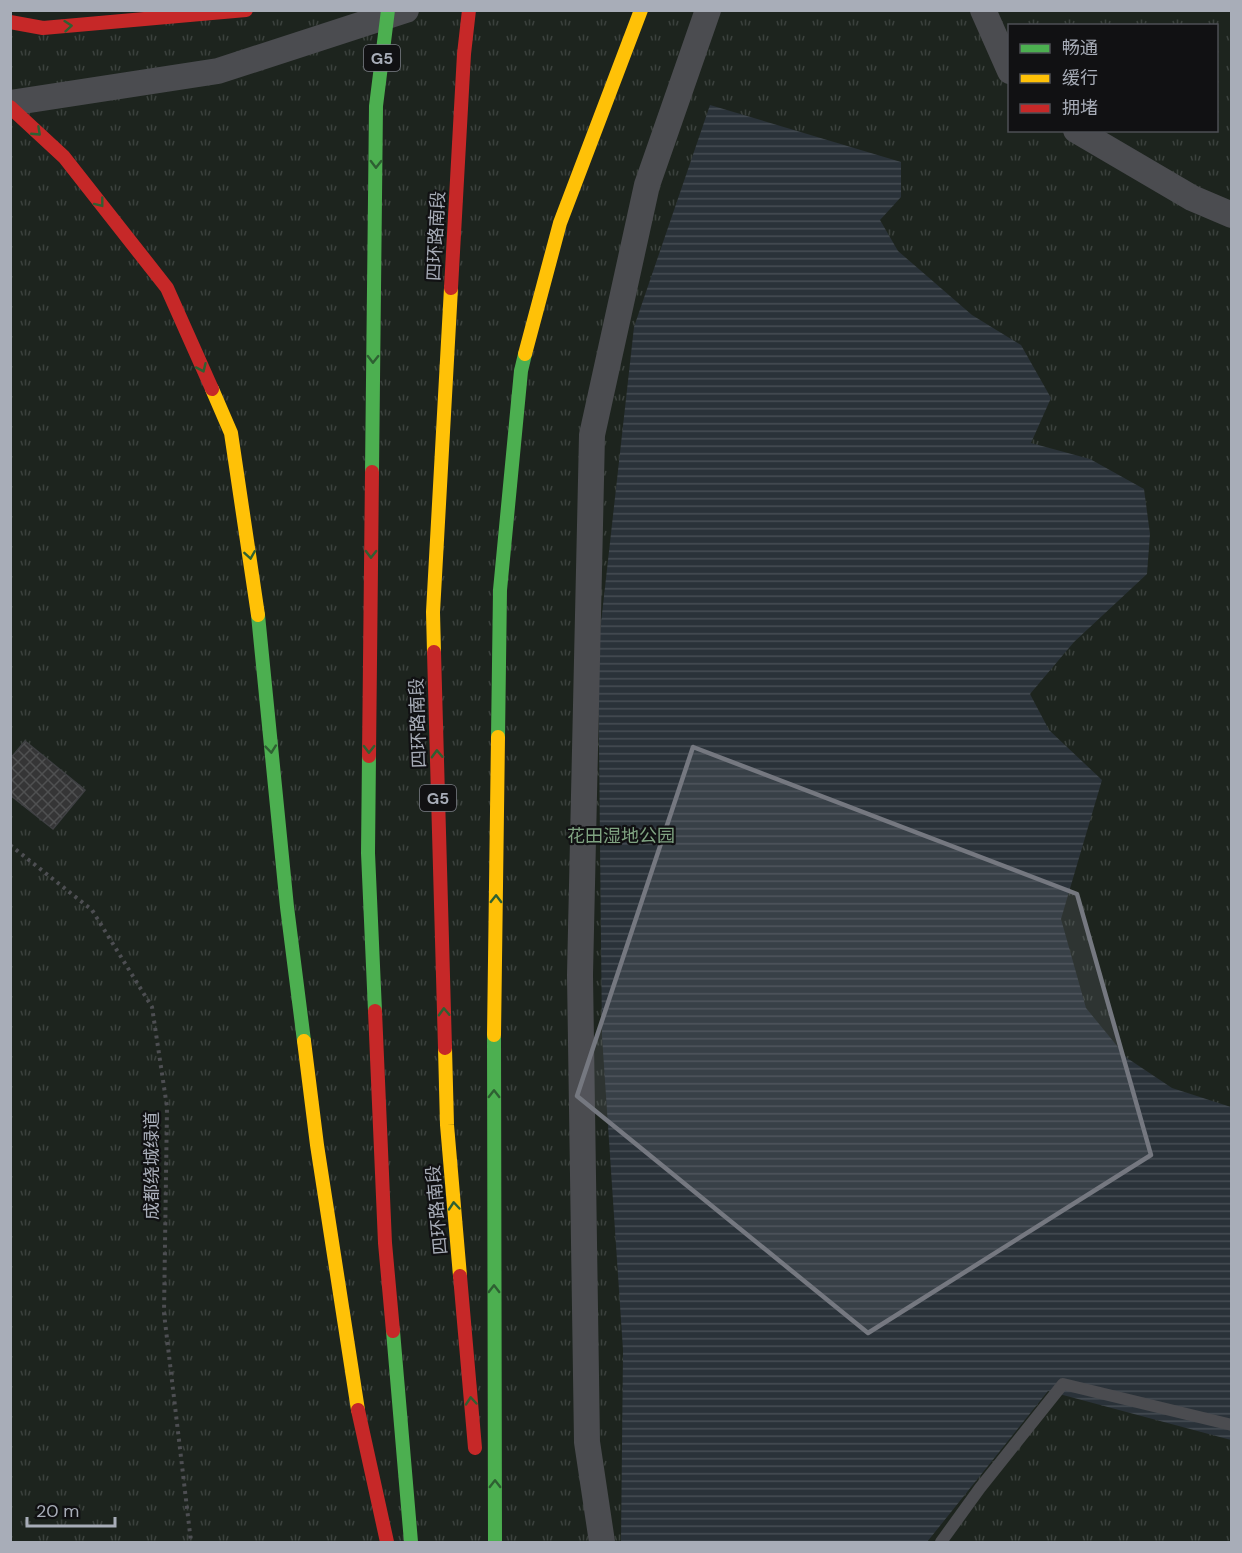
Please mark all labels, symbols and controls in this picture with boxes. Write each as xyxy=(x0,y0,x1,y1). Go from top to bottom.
one-way arrow xyxy=(64,20,73,33)
legend xyxy=(1008,24,1218,132)
text: 畅通 xyxy=(1062,36,1098,60)
road number: G5 xyxy=(364,45,400,71)
text: 缓行 xyxy=(1062,66,1098,90)
text: 拥堵 xyxy=(1062,96,1098,120)
one-way arrow xyxy=(31,125,41,136)
one-way arrow xyxy=(369,160,382,169)
street label: 四环路南段 xyxy=(422,190,450,282)
one-way arrow xyxy=(93,196,104,207)
one-way arrow xyxy=(367,355,380,364)
one-way arrow xyxy=(195,361,207,372)
one-way arrow xyxy=(243,550,255,560)
one-way arrow xyxy=(365,550,377,559)
street label: 四环路南段 xyxy=(404,678,432,768)
one-way arrow xyxy=(264,744,277,753)
one-way arrow xyxy=(363,745,375,754)
one-way arrow xyxy=(431,749,443,758)
road number: G5 xyxy=(420,785,456,811)
park label: 花田湿地公园 xyxy=(567,824,675,848)
one-way arrow xyxy=(490,895,502,904)
one-way arrow xyxy=(438,1007,450,1016)
one-way arrow xyxy=(488,1090,500,1099)
street label: 成都绕城绿道 xyxy=(140,1112,164,1220)
street label: 四环路南段 xyxy=(421,1164,453,1256)
one-way arrow xyxy=(448,1202,461,1211)
one-way arrow xyxy=(488,1285,500,1294)
one-way arrow xyxy=(465,1396,478,1405)
one-way arrow xyxy=(489,1480,501,1489)
scale bar xyxy=(27,1490,116,1528)
text: 20 m xyxy=(36,1499,79,1523)

